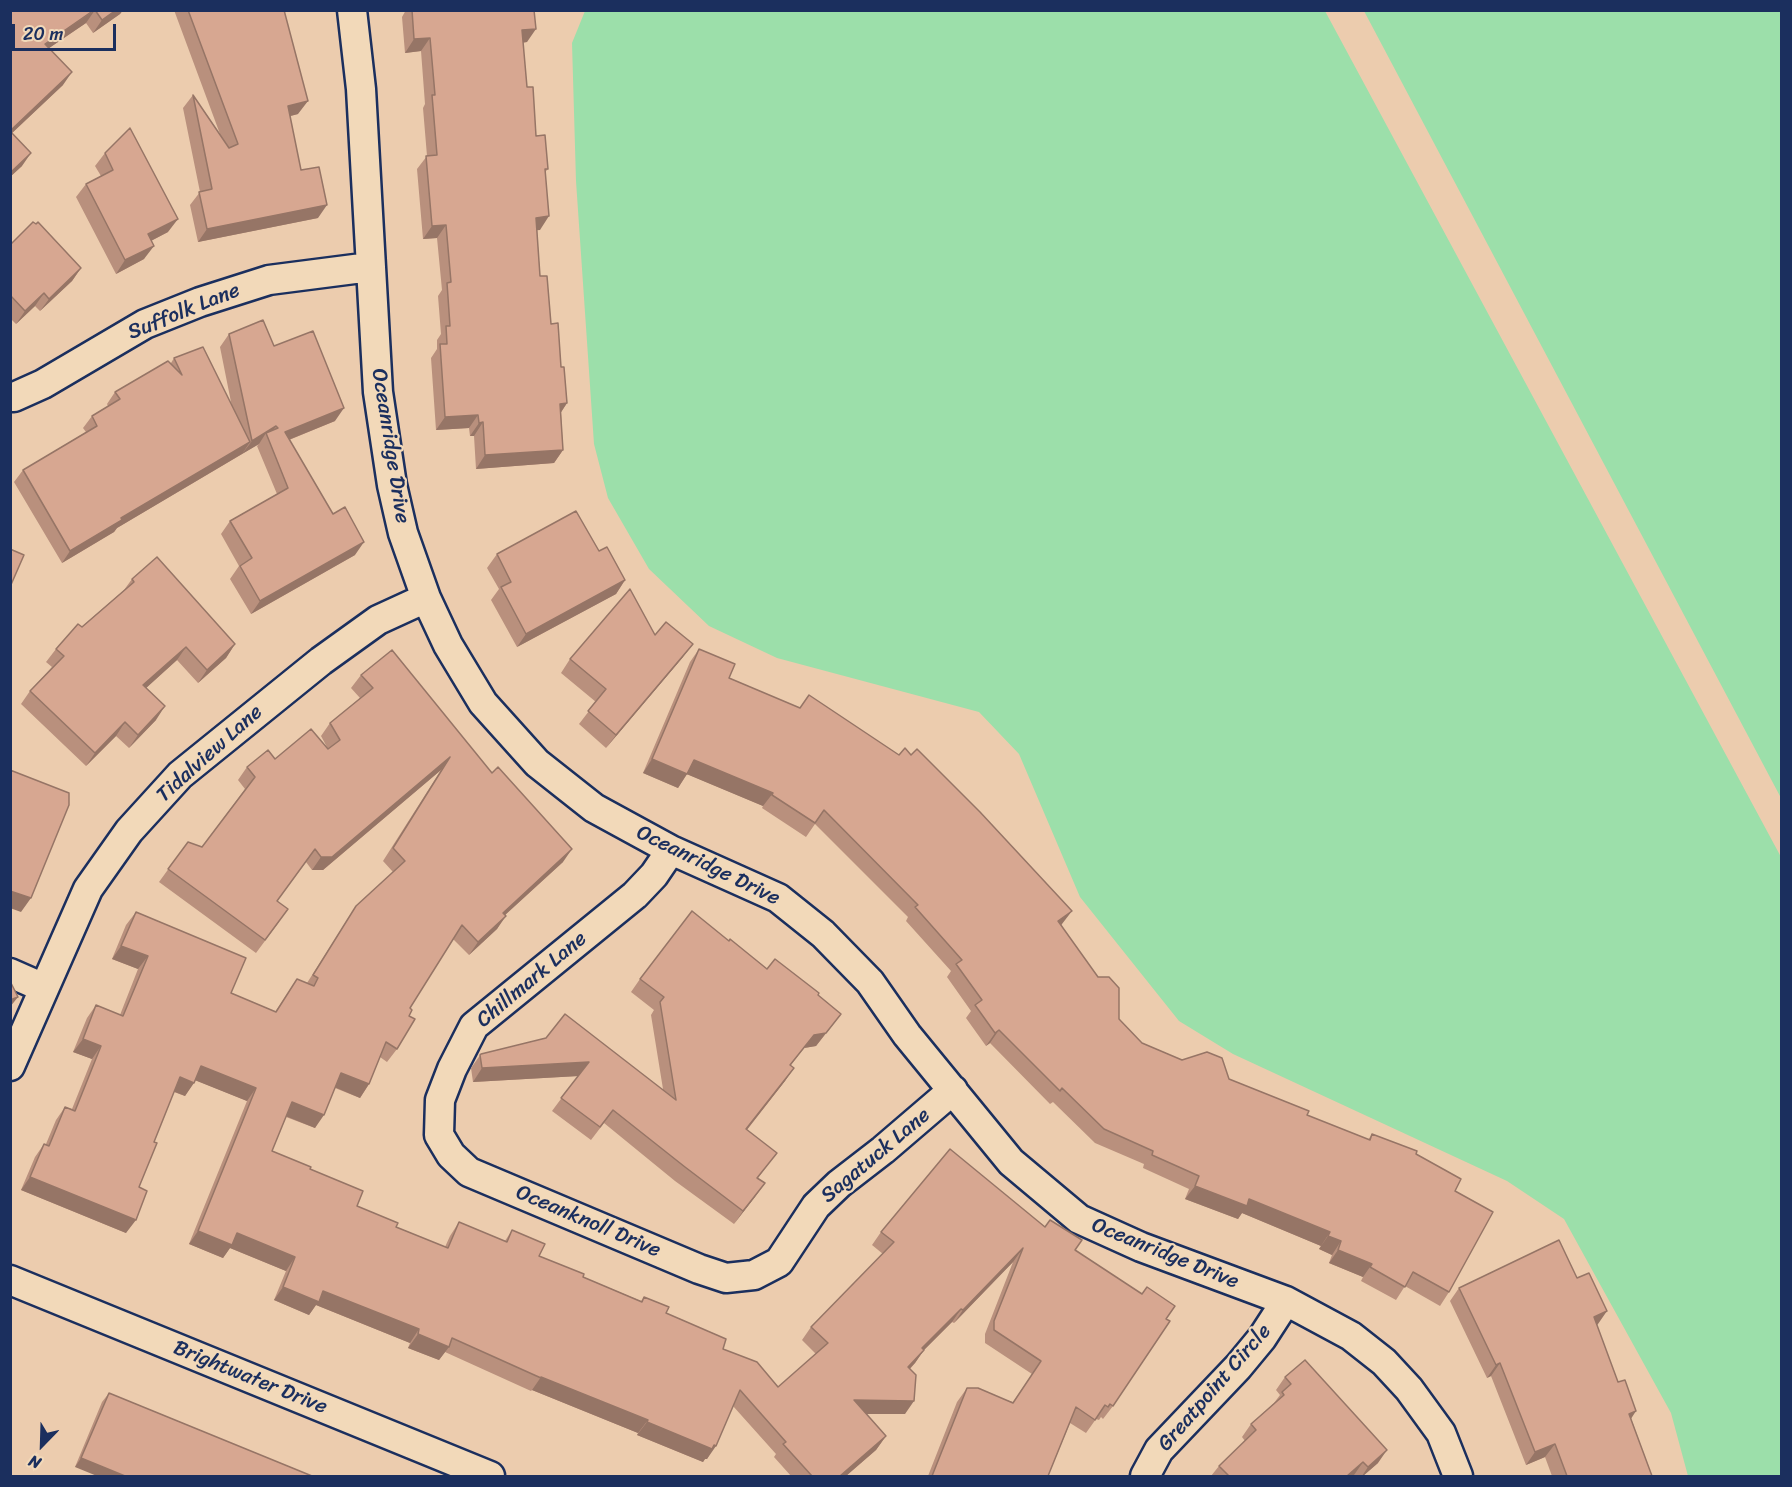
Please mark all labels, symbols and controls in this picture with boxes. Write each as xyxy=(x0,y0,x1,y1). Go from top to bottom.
scale bar xyxy=(15,12,118,50)
text: 20 m xyxy=(23,18,63,50)
street label: Suffolk Lane xyxy=(124,278,244,346)
street label: Oceanridge Drive xyxy=(365,367,415,525)
street label: Tidalview Lane xyxy=(152,700,268,808)
street label: Oceanridge Drive xyxy=(632,820,784,912)
street label: Chillmark Lane xyxy=(472,927,592,1033)
street label: Sagatuck Lane xyxy=(816,1103,936,1209)
street label: Oceanknoll Drive xyxy=(512,1180,664,1264)
street label: Oceanridge Drive xyxy=(1088,1213,1242,1295)
street label: Greatpoint Circle xyxy=(1153,1319,1277,1457)
street label: Brightwater Drive xyxy=(169,1336,331,1420)
north arrow xyxy=(12,1415,72,1475)
text: N xyxy=(24,1447,46,1478)

